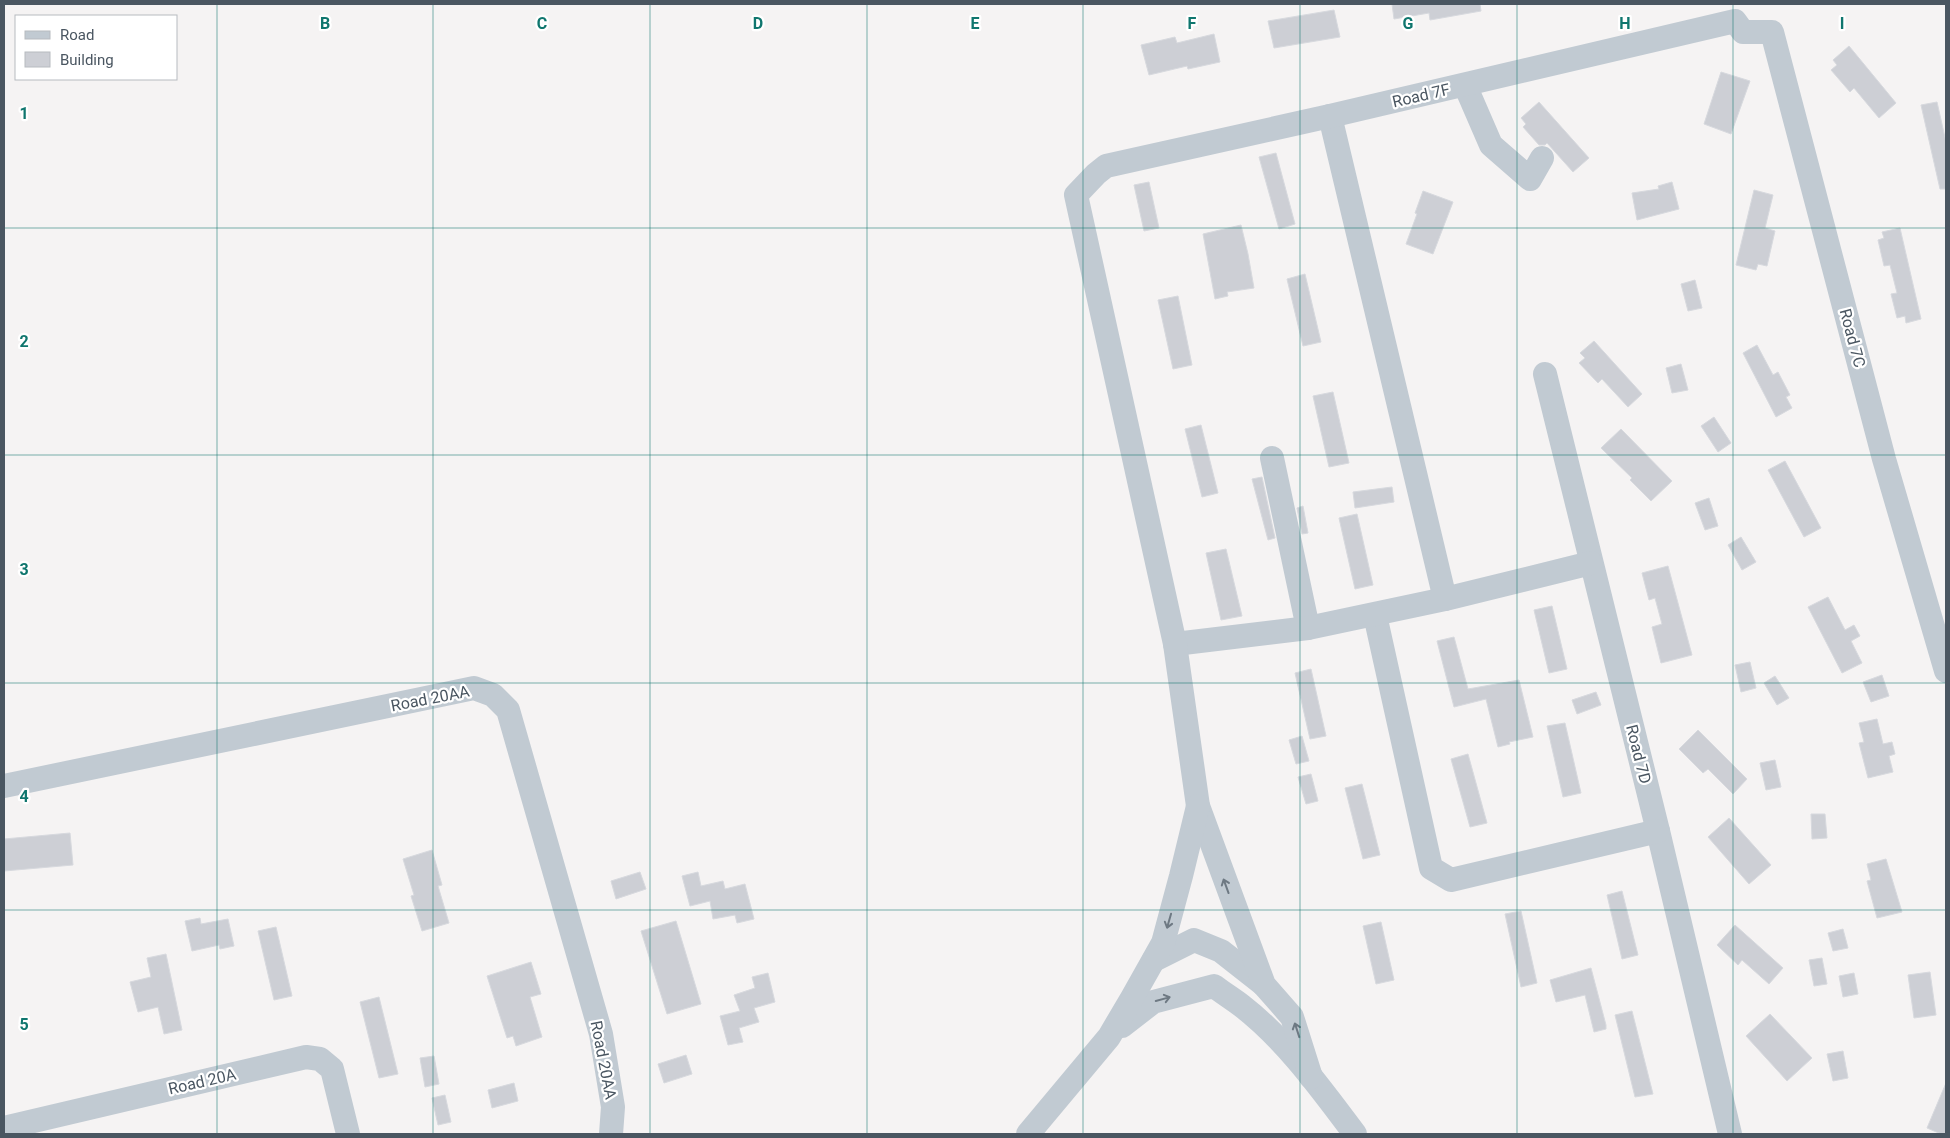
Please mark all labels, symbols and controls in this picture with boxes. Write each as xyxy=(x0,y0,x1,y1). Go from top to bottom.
text: B xyxy=(320,14,330,33)
text: C xyxy=(537,14,547,33)
text: D xyxy=(753,14,763,33)
text: E xyxy=(971,14,980,33)
text: F xyxy=(1188,14,1197,33)
text: G xyxy=(1403,14,1414,33)
text: H xyxy=(1619,14,1631,33)
text: I xyxy=(1840,14,1844,33)
legend xyxy=(15,15,178,80)
text: Road xyxy=(60,26,94,44)
text: Building xyxy=(60,51,114,69)
street label: Road 7F xyxy=(1390,80,1452,111)
text: 1 xyxy=(19,104,29,123)
street label: Road 7C xyxy=(1836,307,1869,370)
text: 2 xyxy=(19,332,29,351)
text: 3 xyxy=(19,560,29,579)
street label: Road 20AA xyxy=(389,681,471,715)
street label: Road 7D xyxy=(1622,723,1655,786)
text: 4 xyxy=(19,787,29,806)
one-way arrow xyxy=(1221,879,1230,894)
one-way arrow xyxy=(1163,913,1173,929)
one-way arrow xyxy=(1154,994,1170,1004)
text: 5 xyxy=(19,1015,29,1034)
street label: Road 20AA xyxy=(587,1019,621,1101)
one-way arrow xyxy=(1291,1023,1301,1039)
street label: Road 20A xyxy=(166,1064,238,1099)

